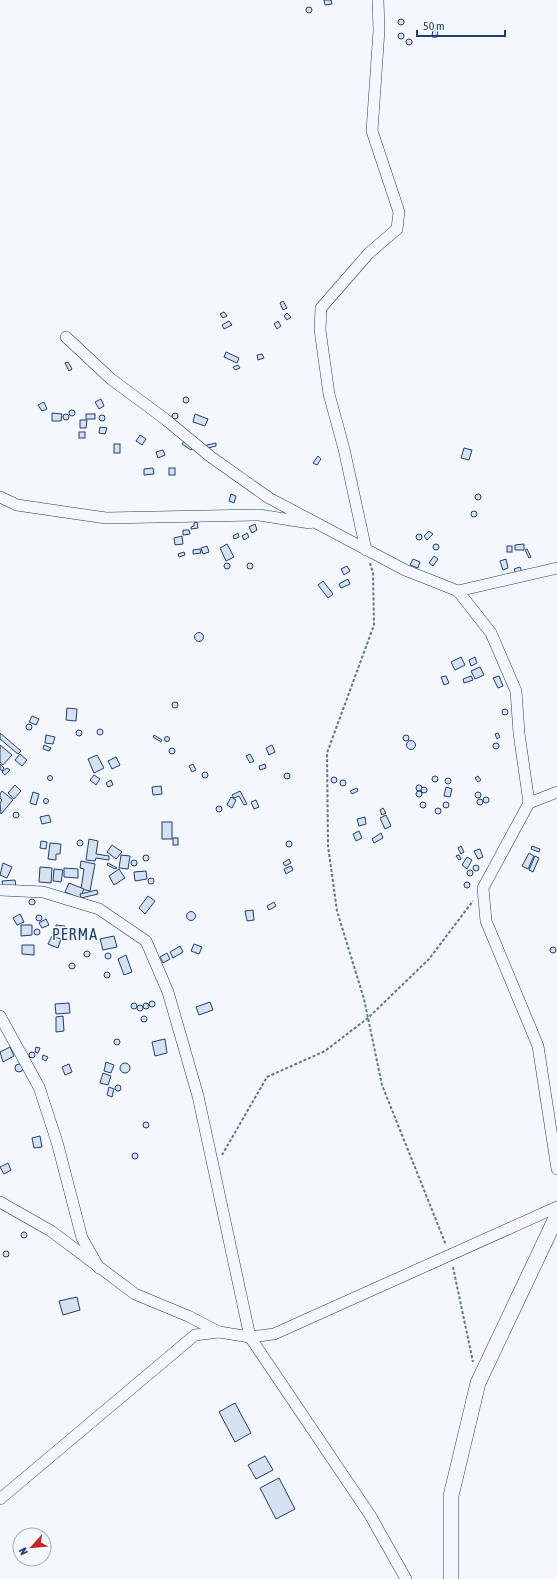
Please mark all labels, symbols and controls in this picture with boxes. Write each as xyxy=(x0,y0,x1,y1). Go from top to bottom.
scale bar xyxy=(417,12,505,38)
text: 50 m xyxy=(423,19,445,33)
district label: PERMA xyxy=(52,925,98,943)
north arrow xyxy=(12,1527,52,1567)
text: N xyxy=(16,1546,30,1557)

